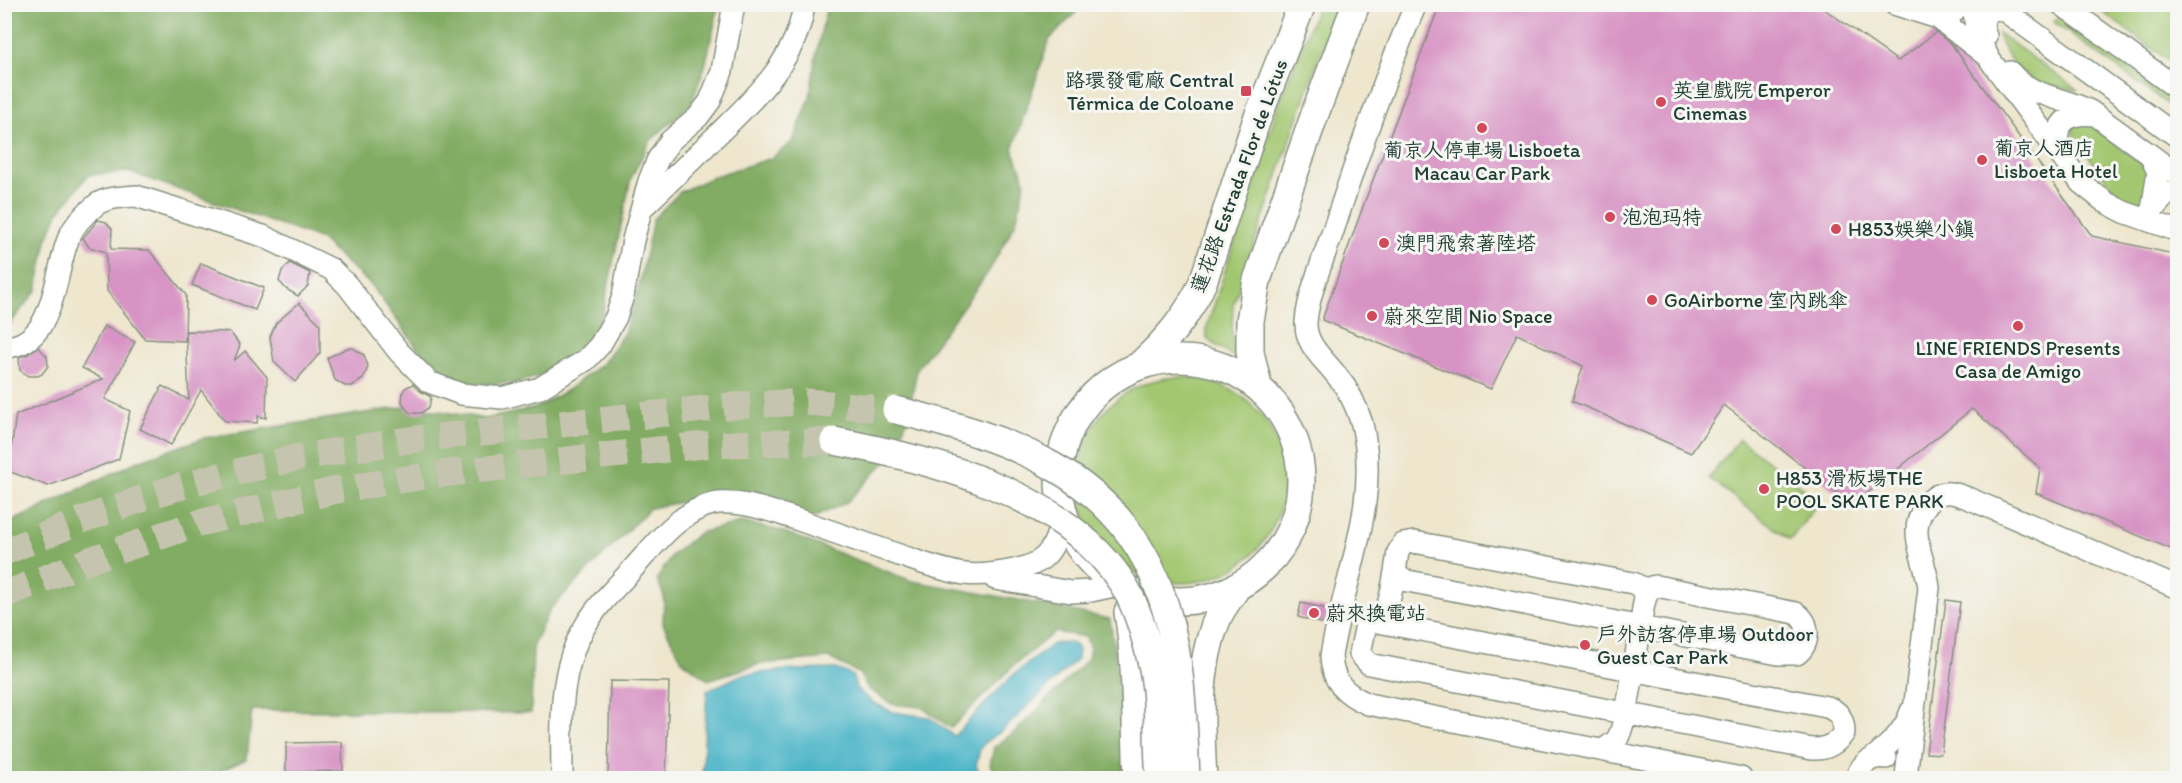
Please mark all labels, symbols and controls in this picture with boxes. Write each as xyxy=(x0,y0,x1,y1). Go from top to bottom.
street label: 蓮花路 Estrada Flor de Lótus xyxy=(1186,56,1292,296)
place label: 路環發電廠 Central Térmica de Coloane xyxy=(1065,68,1234,115)
place label: 英皇戲院 Emperor Cinemas xyxy=(1673,78,1831,125)
marker: 路環發電廠 Central Térmica de Coloane xyxy=(1239,84,1253,98)
marker: 英皇戲院 Emperor Cinemas xyxy=(1654,95,1668,109)
marker: 葡京人停車場 Lisboeta Macau Car Park xyxy=(1475,121,1489,135)
place label: 葡京人酒店 Lisboeta Hotel xyxy=(1994,136,2118,183)
place label: 葡京人停車場 Lisboeta Macau Car Park xyxy=(1384,138,1581,185)
marker: 葡京人酒店 Lisboeta Hotel xyxy=(1975,153,1989,167)
place label: 泡泡玛特 xyxy=(1622,205,1702,229)
marker: 泡泡玛特 xyxy=(1603,210,1617,224)
place label: H853娛樂小鎮 xyxy=(1848,217,1974,241)
marker: H853娛樂小鎮 xyxy=(1829,222,1843,236)
place label: 澳門飛索著陸塔 xyxy=(1396,231,1536,255)
marker: 澳門飛索著陸塔 xyxy=(1377,236,1391,250)
place label: GoAirborne 室内跳傘 xyxy=(1664,288,1848,312)
marker: GoAirborne 室内跳傘 xyxy=(1645,293,1659,307)
place label: 蔚來空間 Nio Space xyxy=(1384,304,1553,328)
marker: 蔚來空間 Nio Space xyxy=(1365,309,1379,323)
marker: LINE FRIENDS Presents Casa de Amigo xyxy=(2011,319,2025,333)
place label: LINE FRIENDS Presents Casa de Amigo xyxy=(1915,336,2121,383)
place label: H853 滑板場THE POOL SKATE PARK xyxy=(1776,466,1944,513)
marker: H853 滑板場THE POOL SKATE PARK xyxy=(1757,482,1771,496)
place label: 蔚來換電站 xyxy=(1326,601,1426,625)
marker: 蔚來換電站 xyxy=(1307,606,1321,620)
place label: 戶外訪客停車場 Outdoor Guest Car Park xyxy=(1597,622,1814,669)
marker: 戶外訪客停車場 Outdoor Guest Car Park xyxy=(1578,638,1592,652)

